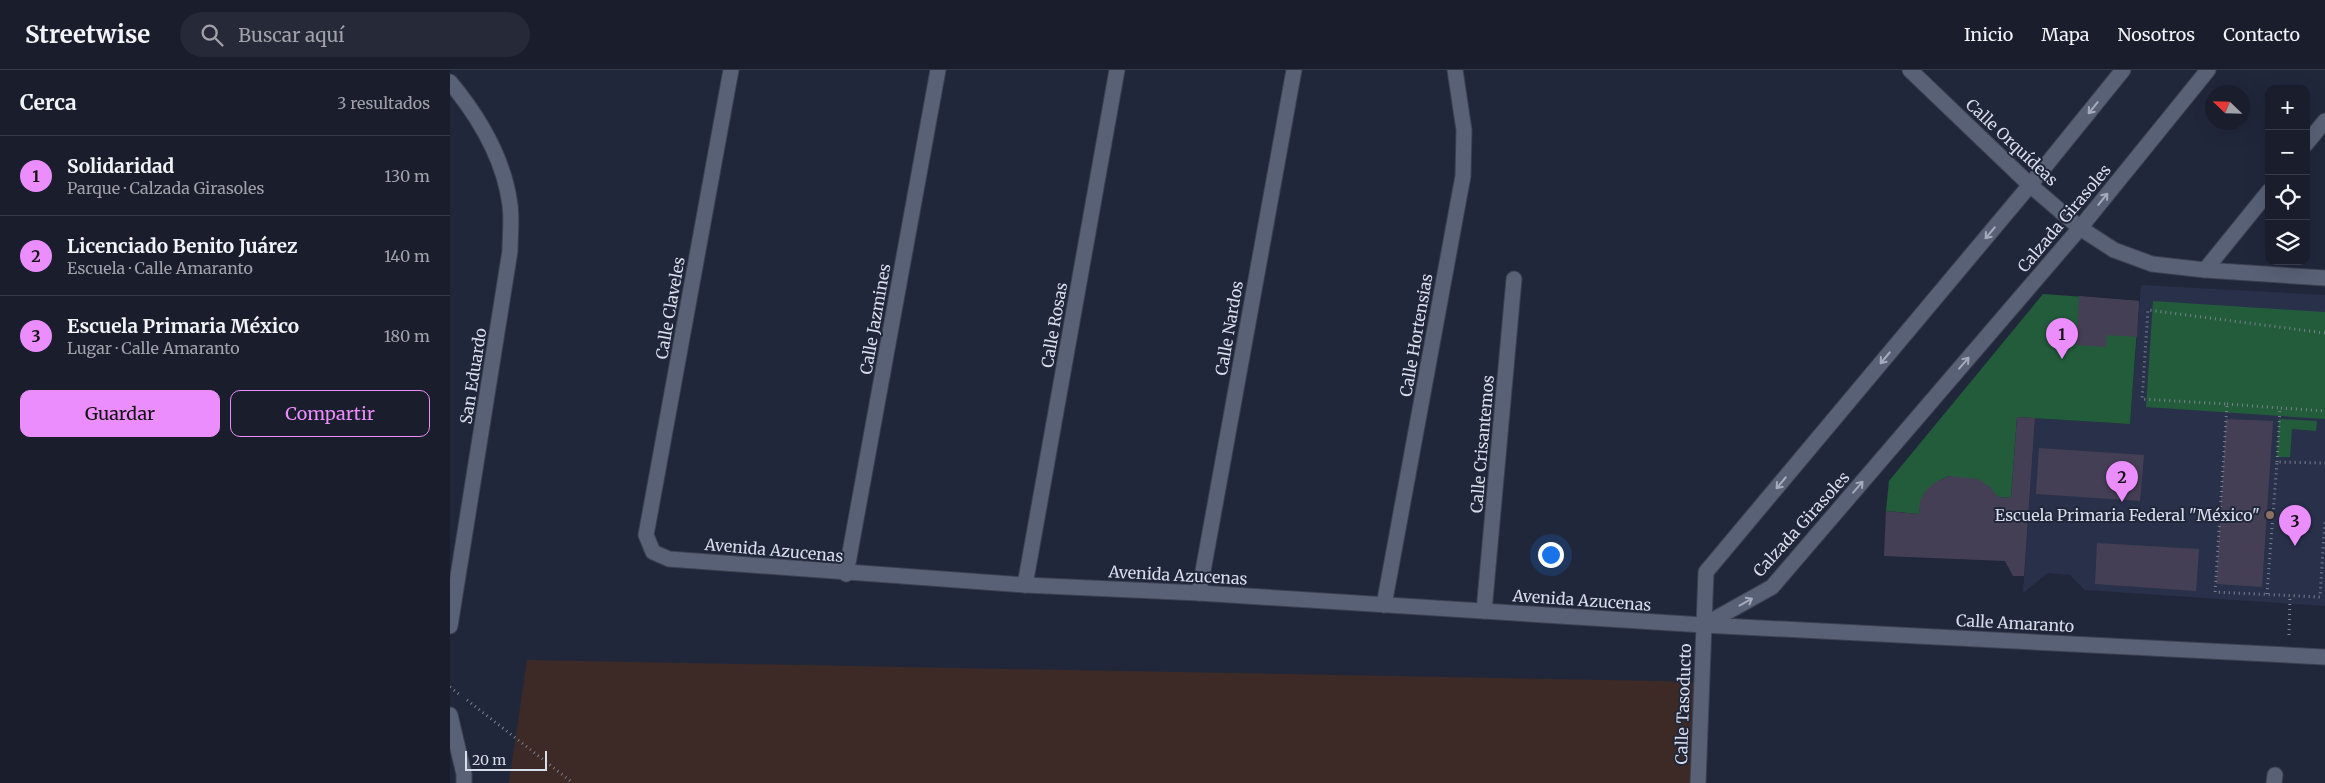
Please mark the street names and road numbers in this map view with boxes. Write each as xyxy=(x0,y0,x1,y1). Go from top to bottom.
street label: Calle Orquídeas xyxy=(1962,94,2062,190)
street label: Calzada Girasoles xyxy=(2013,160,2115,276)
street label: Calle Claveles xyxy=(651,255,689,361)
street label: Calle Jazmines xyxy=(855,262,895,376)
street label: Calle Hortensias xyxy=(1395,272,1437,398)
street label: Calle Nardos xyxy=(1211,279,1247,377)
street label: Calle Rosas xyxy=(1037,281,1071,369)
street label: San Eduardo xyxy=(456,327,490,425)
street label: Calle Crisantemos xyxy=(1466,374,1498,514)
street label: Calzada Girasoles xyxy=(1748,467,1854,581)
street label: Avenida Azucenas xyxy=(703,534,844,566)
street label: Avenida Azucenas xyxy=(1107,561,1248,589)
street label: Avenida Azucenas xyxy=(1511,585,1652,615)
street label: Calle Amaranto xyxy=(1955,610,2075,636)
street label: Calle Tasoducto xyxy=(1671,643,1695,765)

